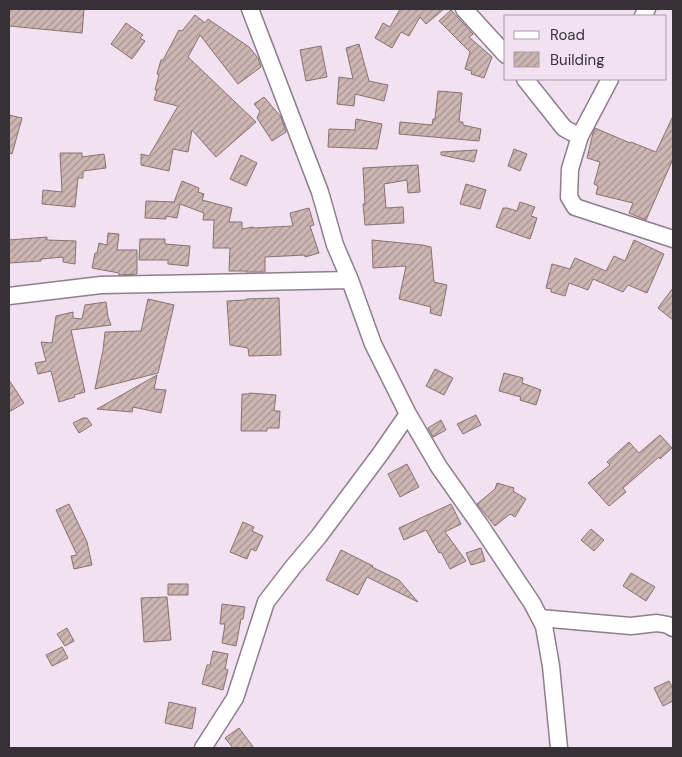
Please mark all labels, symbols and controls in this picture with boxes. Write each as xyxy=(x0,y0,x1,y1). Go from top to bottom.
legend xyxy=(504,15,667,80)
text: Road xyxy=(550,25,585,45)
text: Building xyxy=(550,50,605,70)

